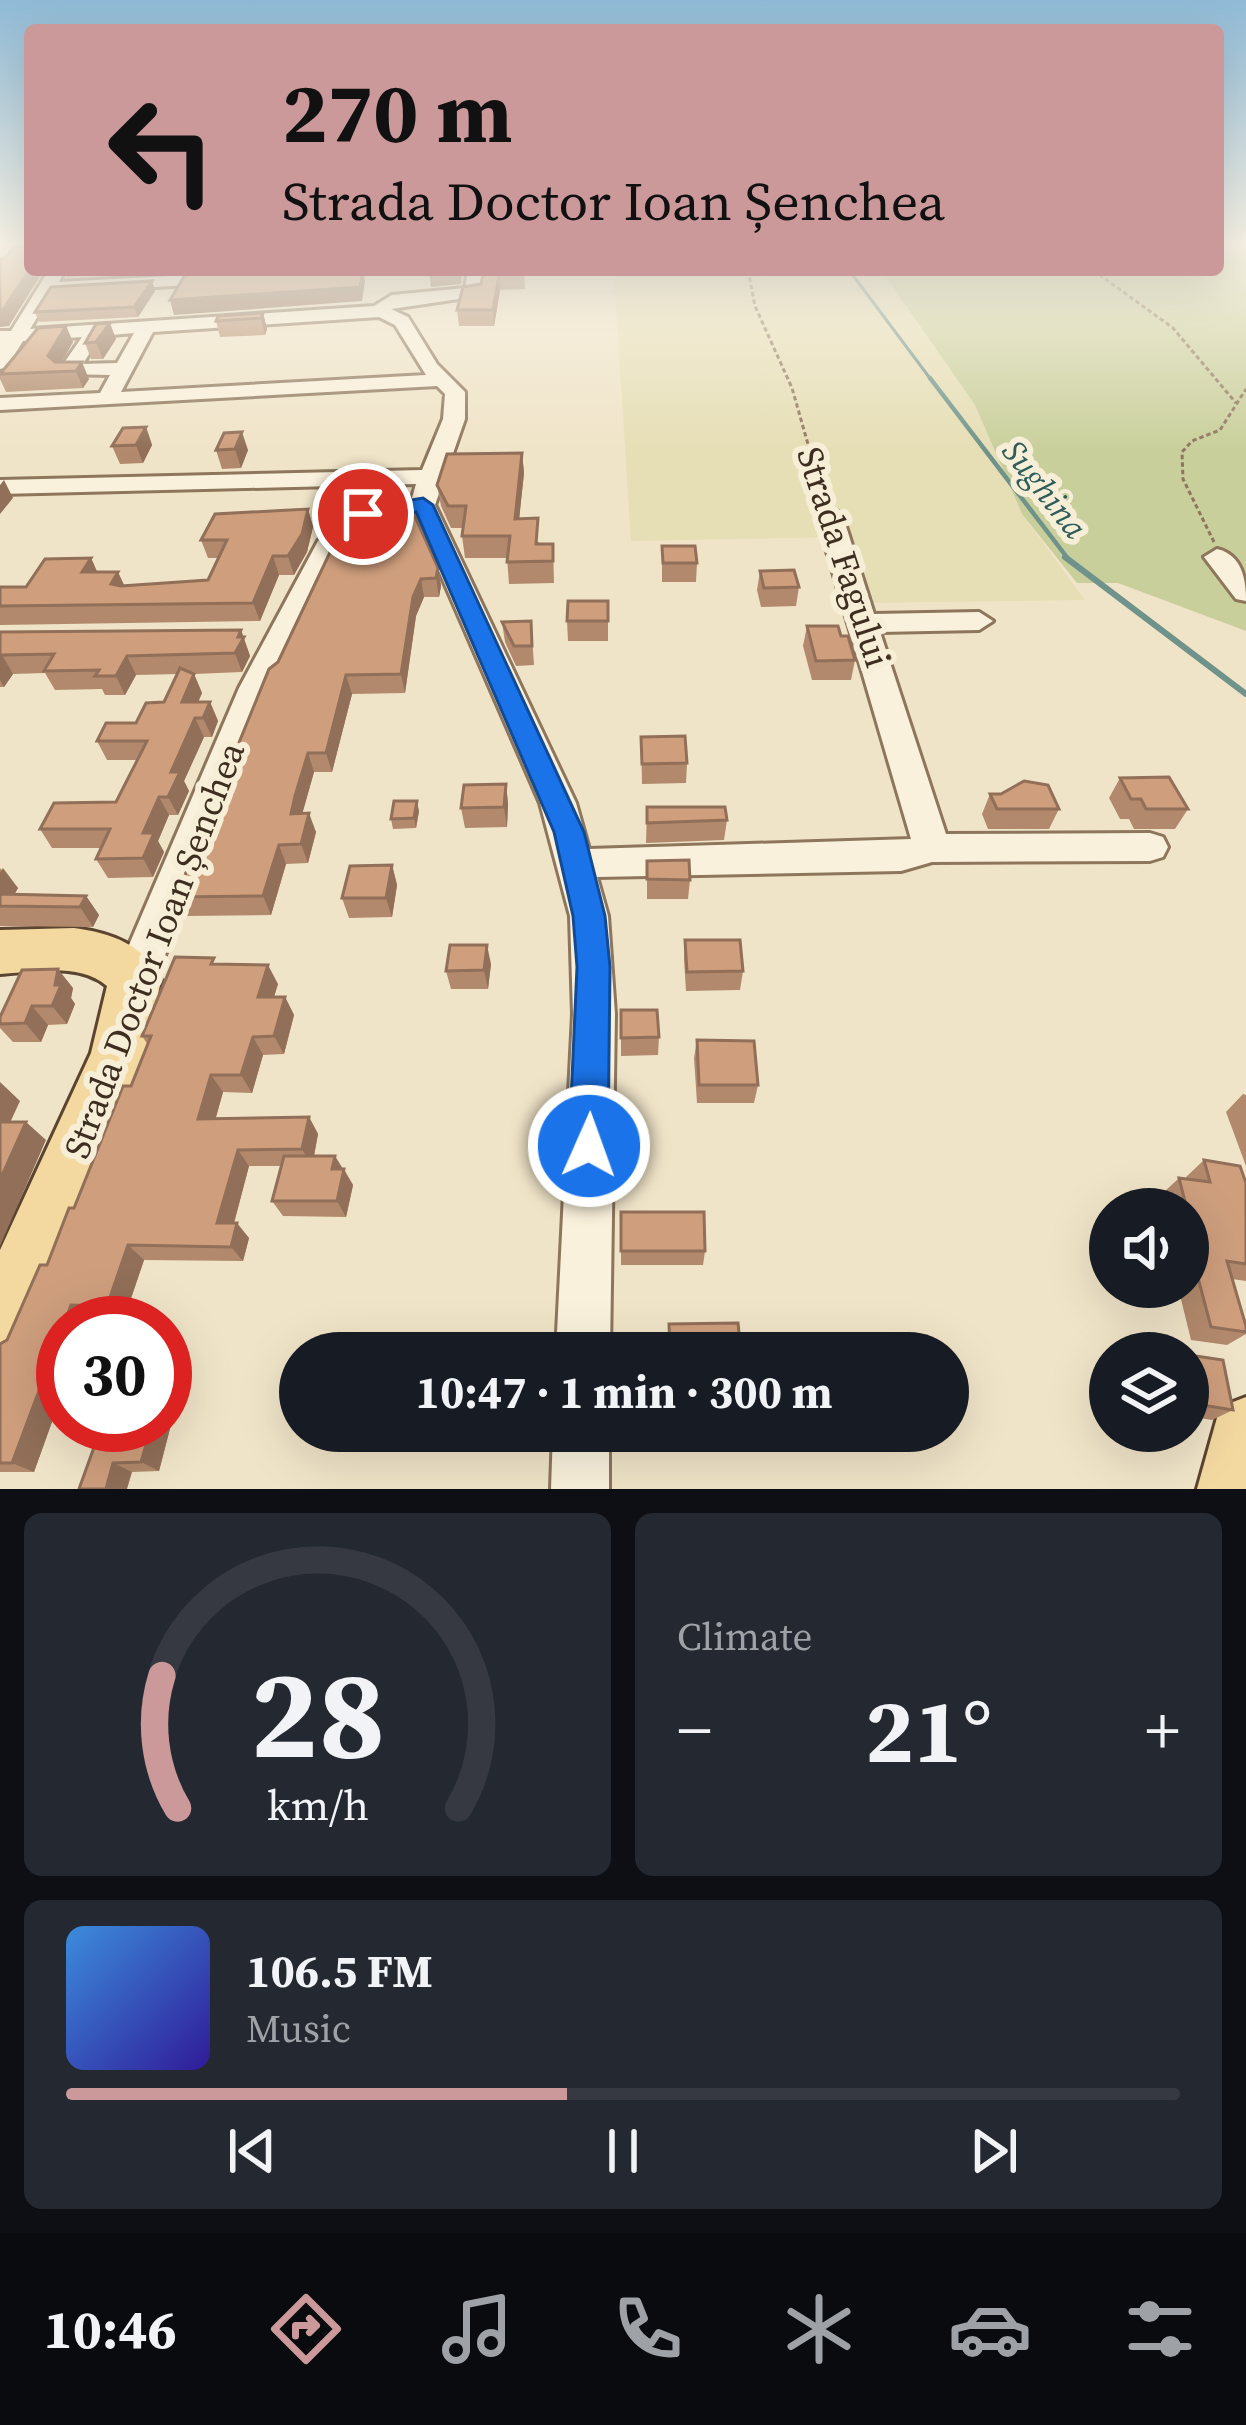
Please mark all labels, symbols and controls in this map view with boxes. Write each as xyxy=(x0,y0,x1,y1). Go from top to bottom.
text: 270 m xyxy=(282,55,513,170)
icon: left xyxy=(84,72,240,228)
text: Strada Doctor Ioan Șenchea xyxy=(282,164,945,238)
water label: Sughina xyxy=(992,430,1098,548)
street label: Strada Fagului xyxy=(785,441,903,673)
pin xyxy=(312,463,414,565)
icon: arrive xyxy=(330,481,396,547)
street label: Strada Doctor Ioan Șenchea xyxy=(52,734,256,1165)
position arrow xyxy=(526,1083,652,1209)
map controls xyxy=(1089,1188,1209,1452)
button: sound xyxy=(1089,1188,1209,1308)
speed limit sign: 30 xyxy=(36,1296,192,1452)
button: layers xyxy=(1089,1332,1209,1452)
text: 10:47 · 1 min · 300 m xyxy=(416,1361,832,1423)
text: Climate xyxy=(677,1610,812,1663)
text: 28 xyxy=(250,1628,385,1799)
text: 21° xyxy=(865,1669,992,1792)
text: − xyxy=(677,1685,712,1775)
text: + xyxy=(1145,1685,1180,1775)
text: km/h xyxy=(266,1775,369,1833)
text: 106.5 FM xyxy=(246,1940,433,2002)
text: Music xyxy=(246,2002,351,2055)
icon: previous xyxy=(219,2118,285,2184)
icon: pause xyxy=(590,2118,656,2184)
icon: next xyxy=(961,2118,1027,2184)
icon: directions xyxy=(264,2287,348,2371)
icon: music xyxy=(435,2287,519,2371)
icon: phone xyxy=(606,2287,690,2371)
icon: climate xyxy=(777,2287,861,2371)
icon: car xyxy=(948,2287,1032,2371)
icon: filters xyxy=(1118,2287,1202,2371)
text: 10:46 xyxy=(43,2292,177,2366)

